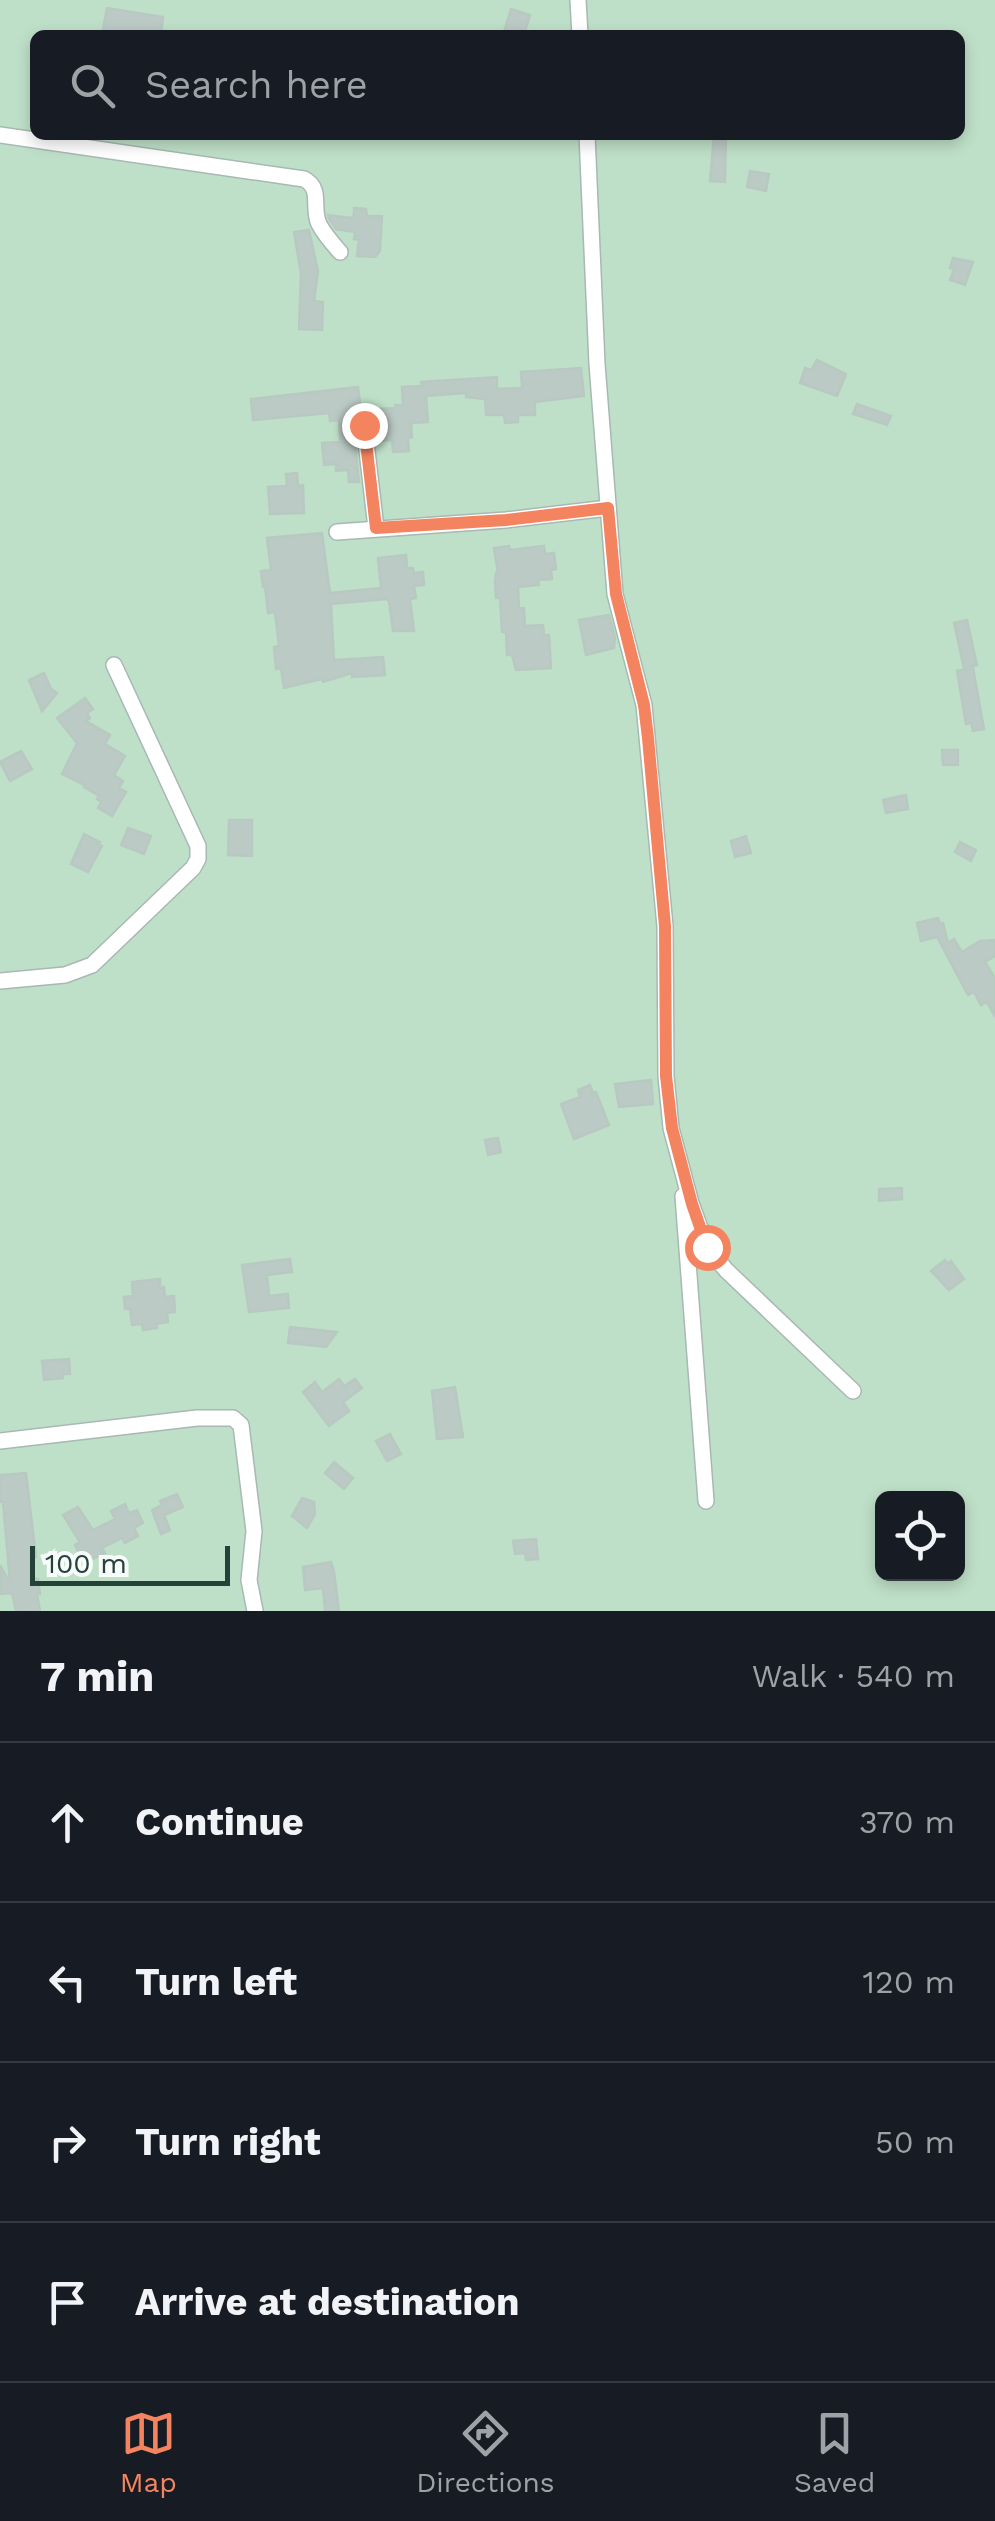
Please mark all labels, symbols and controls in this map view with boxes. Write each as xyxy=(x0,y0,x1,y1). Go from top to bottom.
search box xyxy=(30,30,965,140)
icon: search xyxy=(65,58,120,113)
text: Search here xyxy=(145,63,368,107)
route end xyxy=(342,403,388,449)
route start xyxy=(685,1225,731,1271)
map controls xyxy=(875,1491,965,1581)
button: locate xyxy=(875,1491,965,1581)
scale bar xyxy=(30,1541,230,1586)
text: 100 m xyxy=(45,1547,127,1580)
text: 7 min xyxy=(40,1652,154,1701)
text: Walk · 540 m xyxy=(752,1657,955,1695)
icon: ahead xyxy=(40,1795,95,1850)
text: Continue xyxy=(135,1800,304,1844)
text: 370 m xyxy=(859,1803,955,1841)
icon: left xyxy=(40,1955,95,2010)
text: Turn left xyxy=(135,1960,297,2004)
text: 120 m xyxy=(863,1963,955,2001)
icon: right xyxy=(40,2115,95,2170)
text: Turn right xyxy=(135,2120,321,2164)
text: 50 m xyxy=(875,2123,955,2161)
icon: arrive xyxy=(40,2275,95,2330)
text: Arrive at destination xyxy=(135,2280,520,2324)
tab: Map xyxy=(120,2406,177,2499)
tab: Directions xyxy=(416,2406,555,2499)
tab: Saved xyxy=(794,2406,875,2499)

